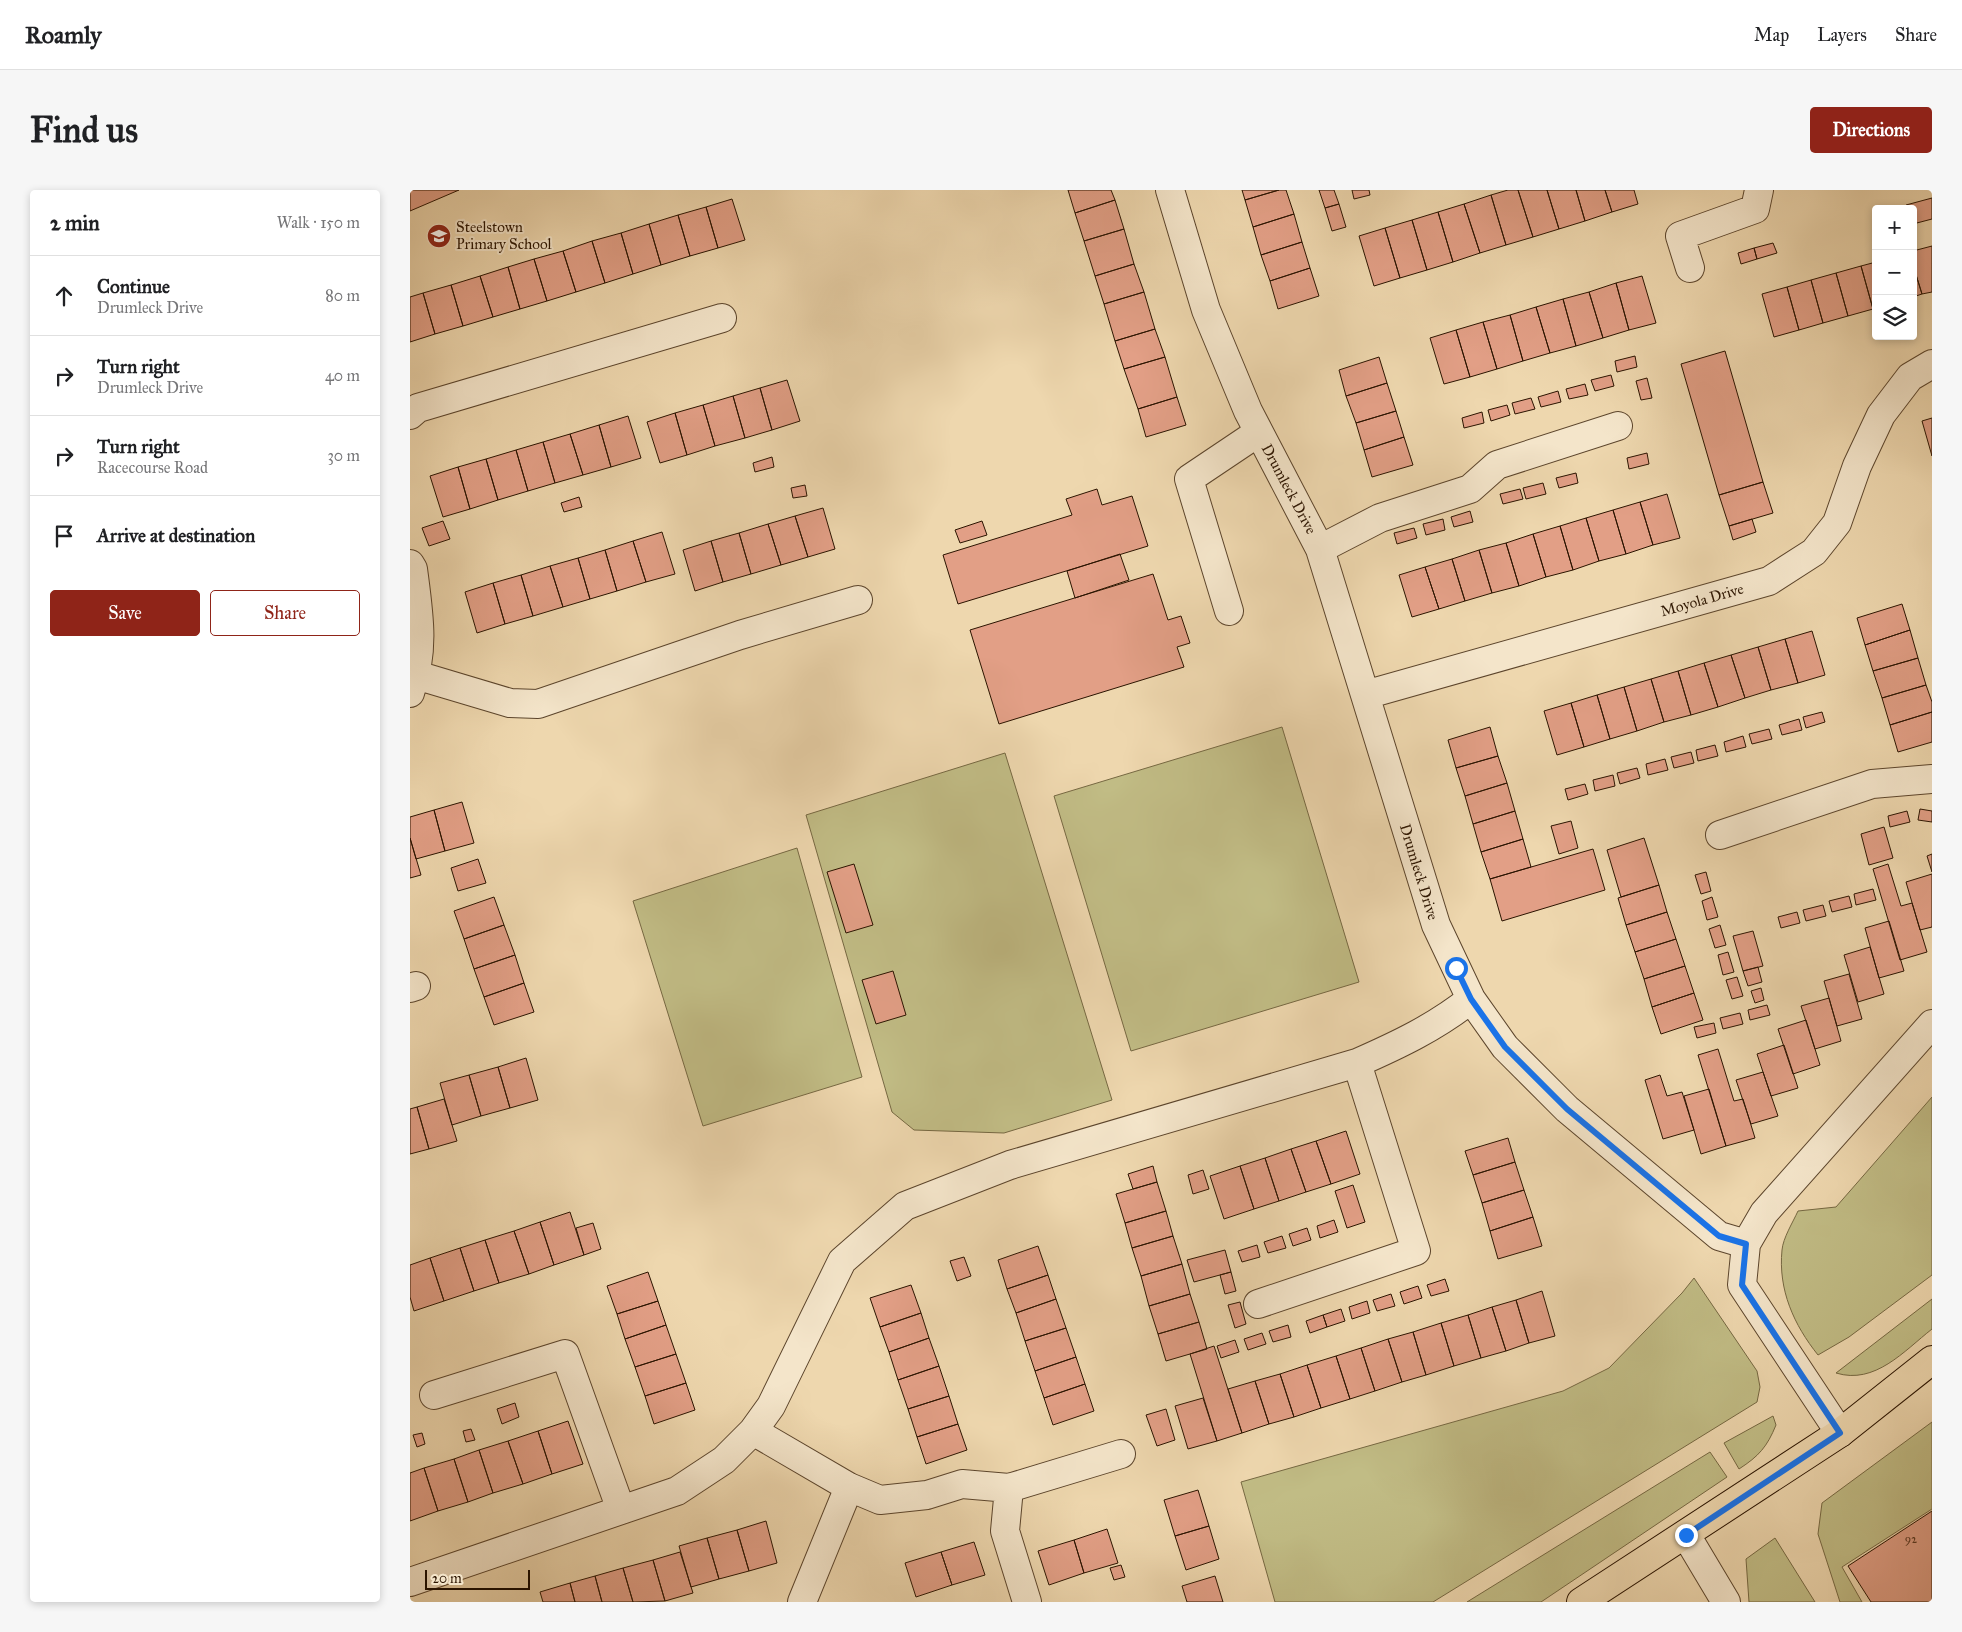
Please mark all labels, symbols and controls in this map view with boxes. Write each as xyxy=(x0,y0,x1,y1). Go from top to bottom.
text: Roamly xyxy=(25,20,102,50)
text: Map xyxy=(1754,24,1789,46)
text: Layers xyxy=(1817,24,1867,46)
text: Share xyxy=(1895,24,1937,46)
button: Directions xyxy=(1810,107,1932,153)
text: Find us xyxy=(30,109,138,152)
map controls xyxy=(1872,205,1917,340)
button: + xyxy=(1872,205,1917,250)
text: 2 min xyxy=(50,210,100,236)
text: Walk · 150 m xyxy=(277,213,360,232)
place label: Steelstown Primary School xyxy=(456,218,553,253)
school or university icon: Steelstown Primary School xyxy=(426,223,452,249)
button: − xyxy=(1872,250,1917,295)
text: Continue xyxy=(97,275,170,298)
icon: ahead xyxy=(50,282,78,310)
text: 80 m xyxy=(325,286,360,305)
button: layers xyxy=(1872,295,1917,340)
text: Drumleck Drive xyxy=(97,298,203,317)
text: Turn right xyxy=(97,355,180,378)
icon: right xyxy=(50,362,78,390)
text: 40 m xyxy=(325,366,360,385)
text: Drumleck Drive xyxy=(97,378,203,397)
text: Turn right xyxy=(97,435,180,458)
street label: Drumleck Drive xyxy=(1258,441,1320,537)
icon: right xyxy=(50,442,78,470)
text: 30 m xyxy=(327,446,360,465)
text: Racecourse Road xyxy=(97,458,208,477)
icon: arrive xyxy=(50,522,78,550)
text: Arrive at destination xyxy=(97,524,255,547)
street label: Moyola Drive xyxy=(1658,580,1746,620)
button: Save xyxy=(50,590,200,636)
button: Share xyxy=(210,590,360,636)
street label: Drumleck Drive xyxy=(1396,822,1442,922)
route start xyxy=(1445,957,1468,980)
route end xyxy=(1675,1524,1698,1547)
house number: 92 xyxy=(1905,1532,1917,1546)
scale bar xyxy=(425,1567,530,1590)
text: 20 m xyxy=(432,1570,462,1587)

